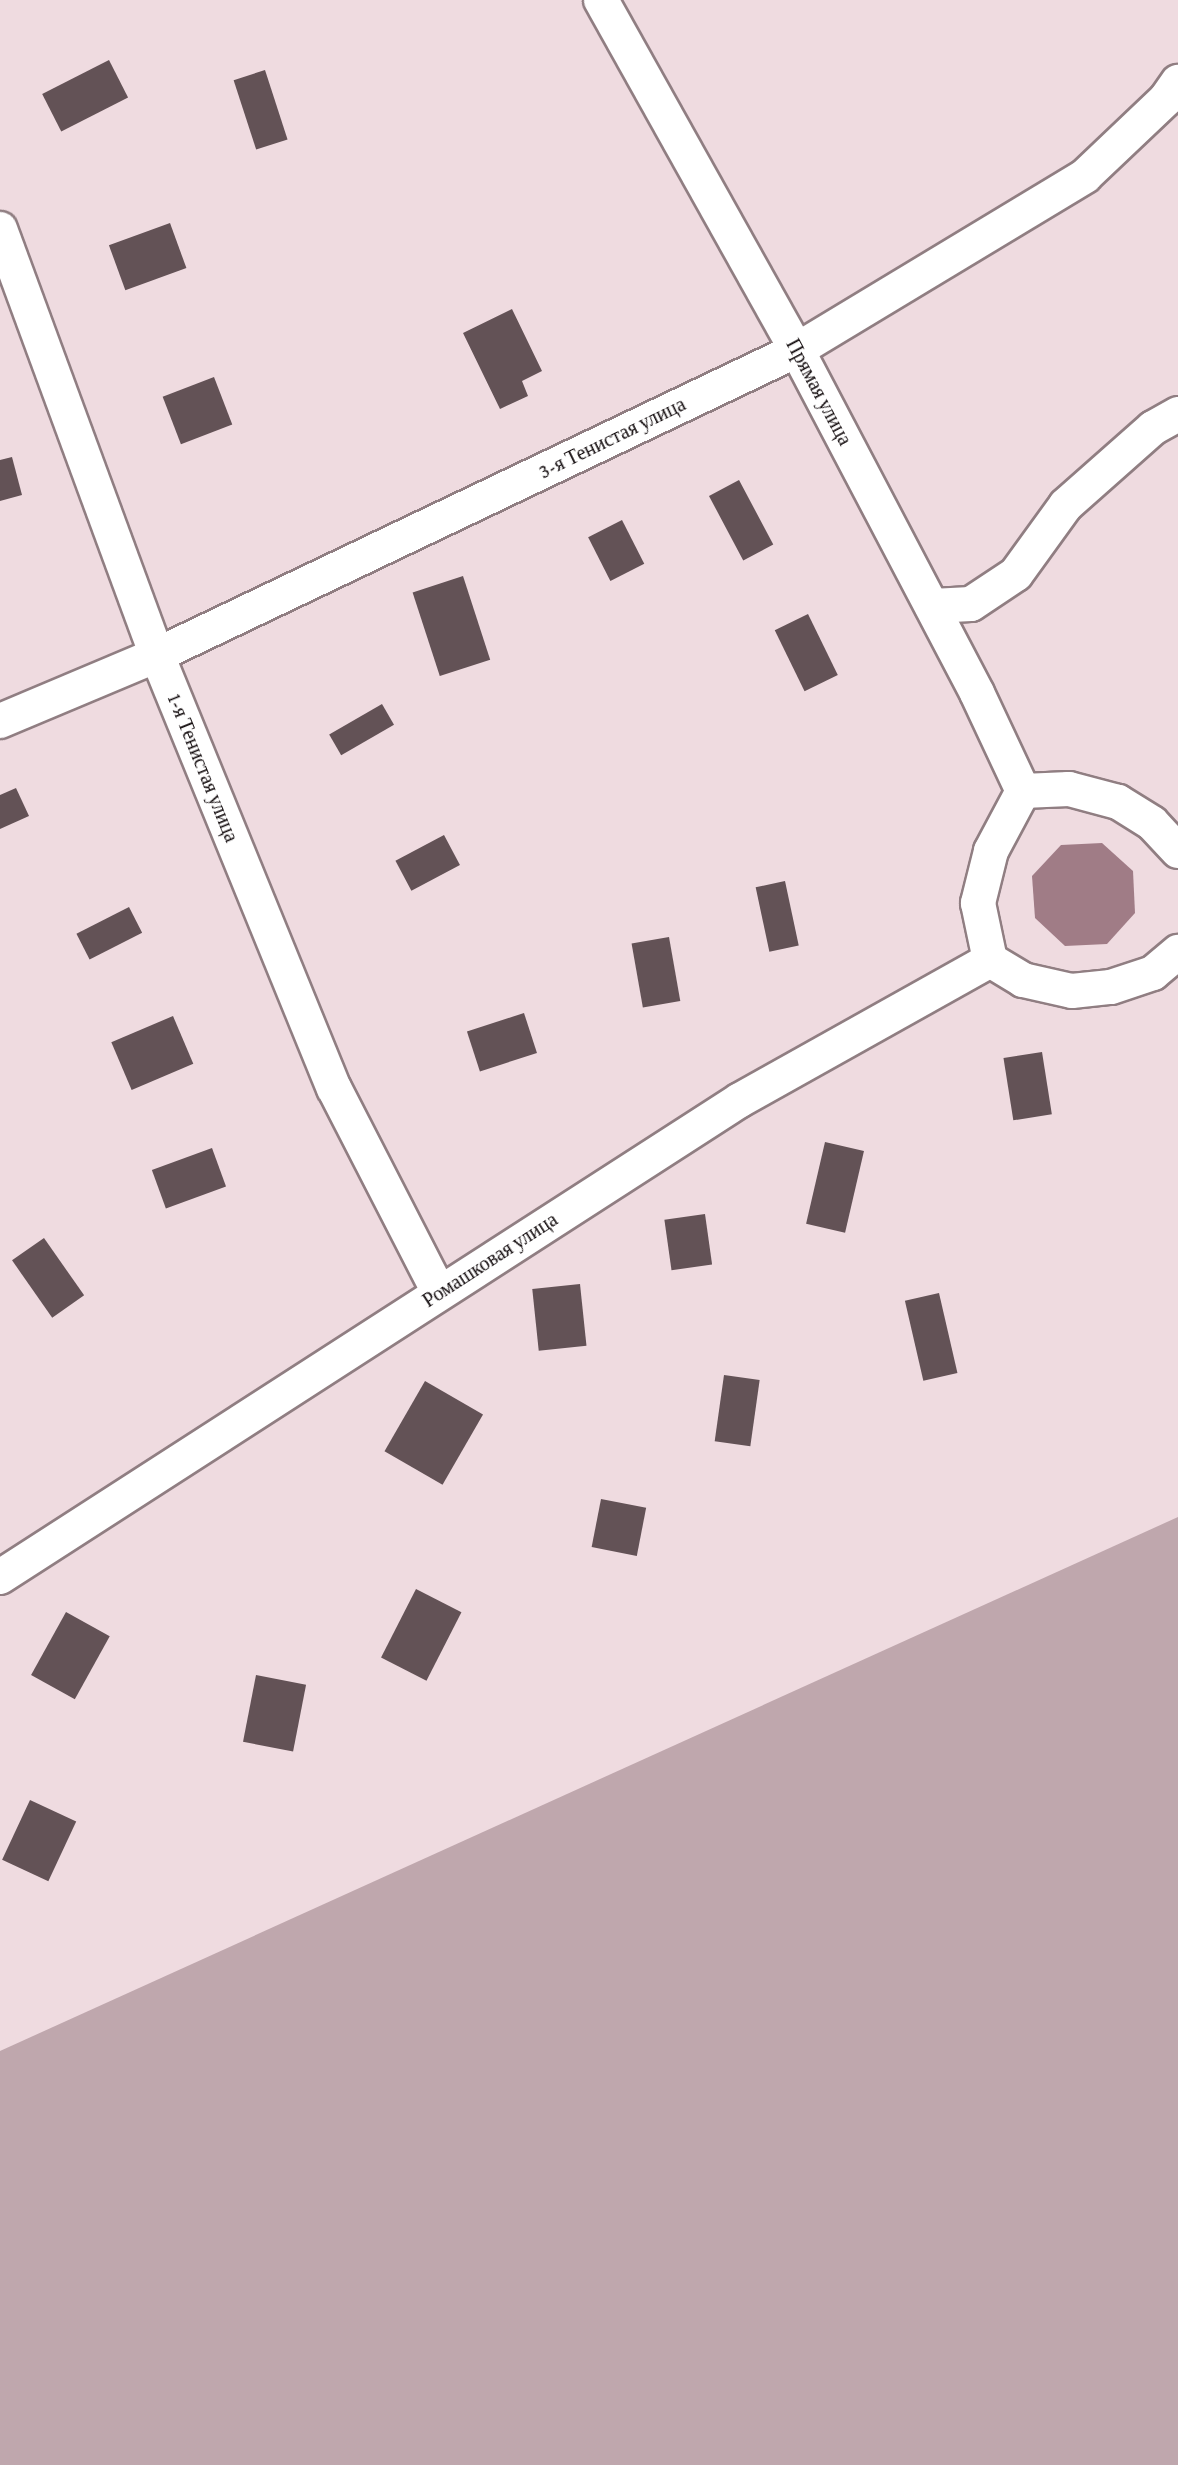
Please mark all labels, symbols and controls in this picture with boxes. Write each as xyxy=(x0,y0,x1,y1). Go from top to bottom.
street label: Прямая улица xyxy=(781,335,857,449)
street label: 3-я Тенистая улица xyxy=(535,392,689,484)
street label: 1-я Тенистая улица xyxy=(162,690,244,846)
street label: Ромашковая улица xyxy=(418,1207,562,1313)

